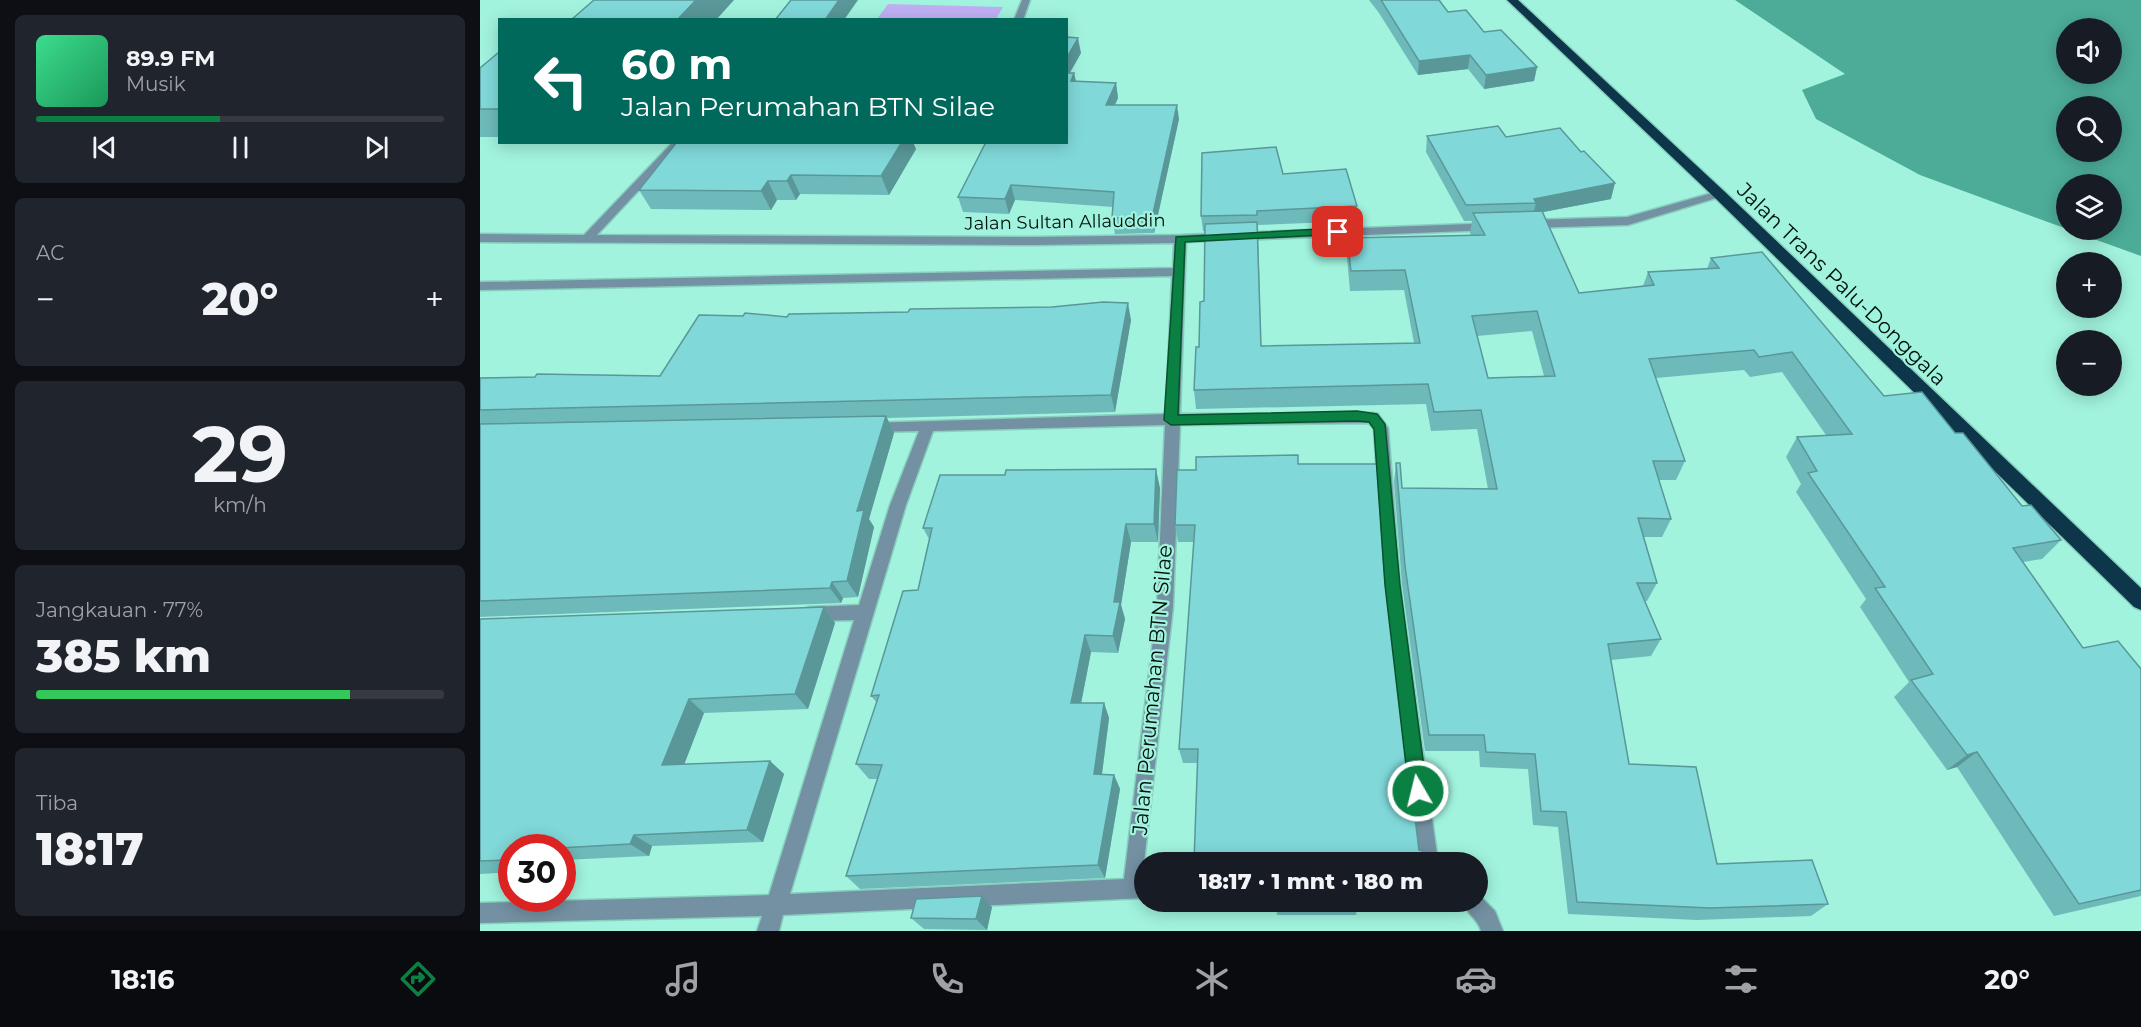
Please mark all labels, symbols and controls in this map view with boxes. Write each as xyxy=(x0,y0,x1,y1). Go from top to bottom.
map controls xyxy=(2056,18,2122,396)
button: sound xyxy=(2056,18,2122,84)
text: 60 m xyxy=(621,38,732,90)
icon: left xyxy=(522,42,600,120)
text: 89.9 FM xyxy=(126,45,215,72)
text: Musik xyxy=(126,72,186,96)
text: Jalan Perumahan BTN Silae xyxy=(621,90,995,123)
button: search xyxy=(2056,96,2122,162)
icon: previous xyxy=(88,131,121,164)
icon: pause xyxy=(224,131,257,164)
icon: next xyxy=(360,131,393,164)
button: layers xyxy=(2056,174,2122,240)
street label: Jalan Trans Palu-Donggala xyxy=(1731,177,1952,391)
pin xyxy=(1312,206,1363,257)
street label: Jalan Sultan Allauddin xyxy=(963,209,1166,235)
icon: arrive xyxy=(1321,215,1354,248)
text: AC xyxy=(36,241,64,265)
button: + xyxy=(2056,252,2122,318)
text: 20° xyxy=(202,271,278,326)
text: − xyxy=(36,279,55,319)
text: + xyxy=(425,279,444,319)
button: − xyxy=(2056,330,2122,396)
text: 29 xyxy=(192,406,288,502)
text: km/h xyxy=(213,493,267,517)
street label: Jalan Perumahan BTN Silae xyxy=(1127,544,1177,837)
text: Jangkauan · 77% xyxy=(36,598,203,622)
text: 385 km xyxy=(36,628,211,683)
position arrow xyxy=(1386,759,1450,823)
text: Tiba xyxy=(36,791,78,815)
text: 18:17 xyxy=(36,821,144,876)
speed limit sign: 30 xyxy=(498,834,576,912)
text: 18:17 · 1 mnt · 180 m xyxy=(1199,868,1423,895)
icon: directions xyxy=(397,958,439,1000)
icon: music xyxy=(662,958,704,1000)
icon: phone xyxy=(926,958,968,1000)
icon: climate xyxy=(1191,958,1233,1000)
icon: car xyxy=(1455,958,1497,1000)
icon: filters xyxy=(1720,958,1762,1000)
text: 18:16 xyxy=(111,963,175,996)
text: 20° xyxy=(1984,963,2030,996)

